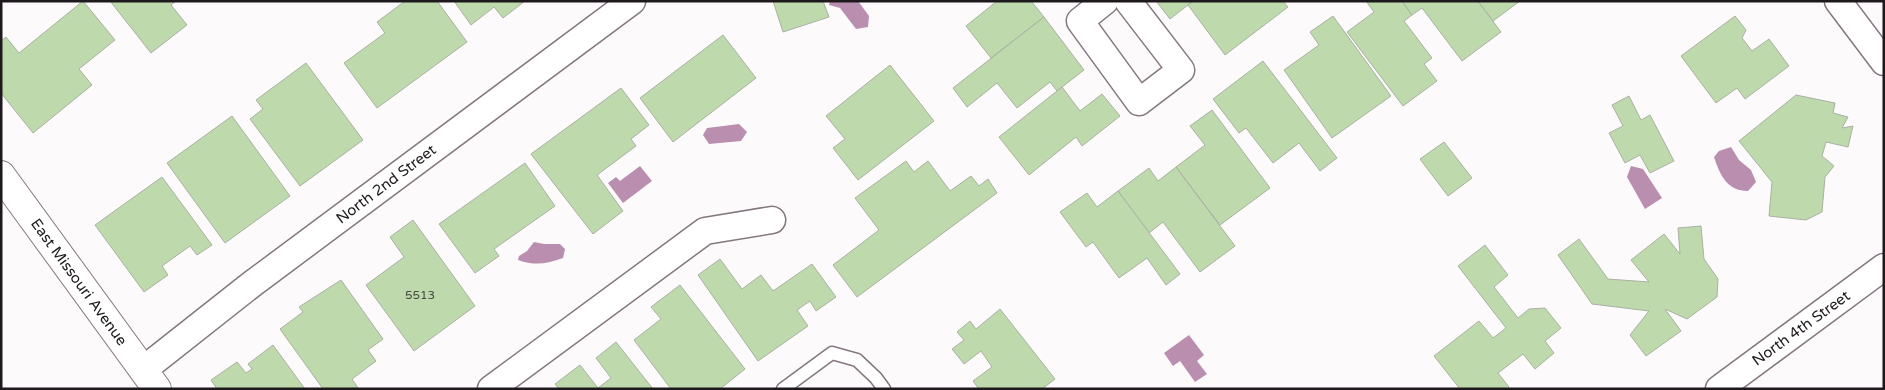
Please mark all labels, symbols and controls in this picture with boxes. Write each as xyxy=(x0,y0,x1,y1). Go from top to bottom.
street label: North 2nd Street xyxy=(333,140,440,227)
street label: East Missouri Avenue xyxy=(27,215,131,349)
street label: North 4th Street xyxy=(1749,286,1854,370)
house number: 5513 xyxy=(405,288,435,302)

